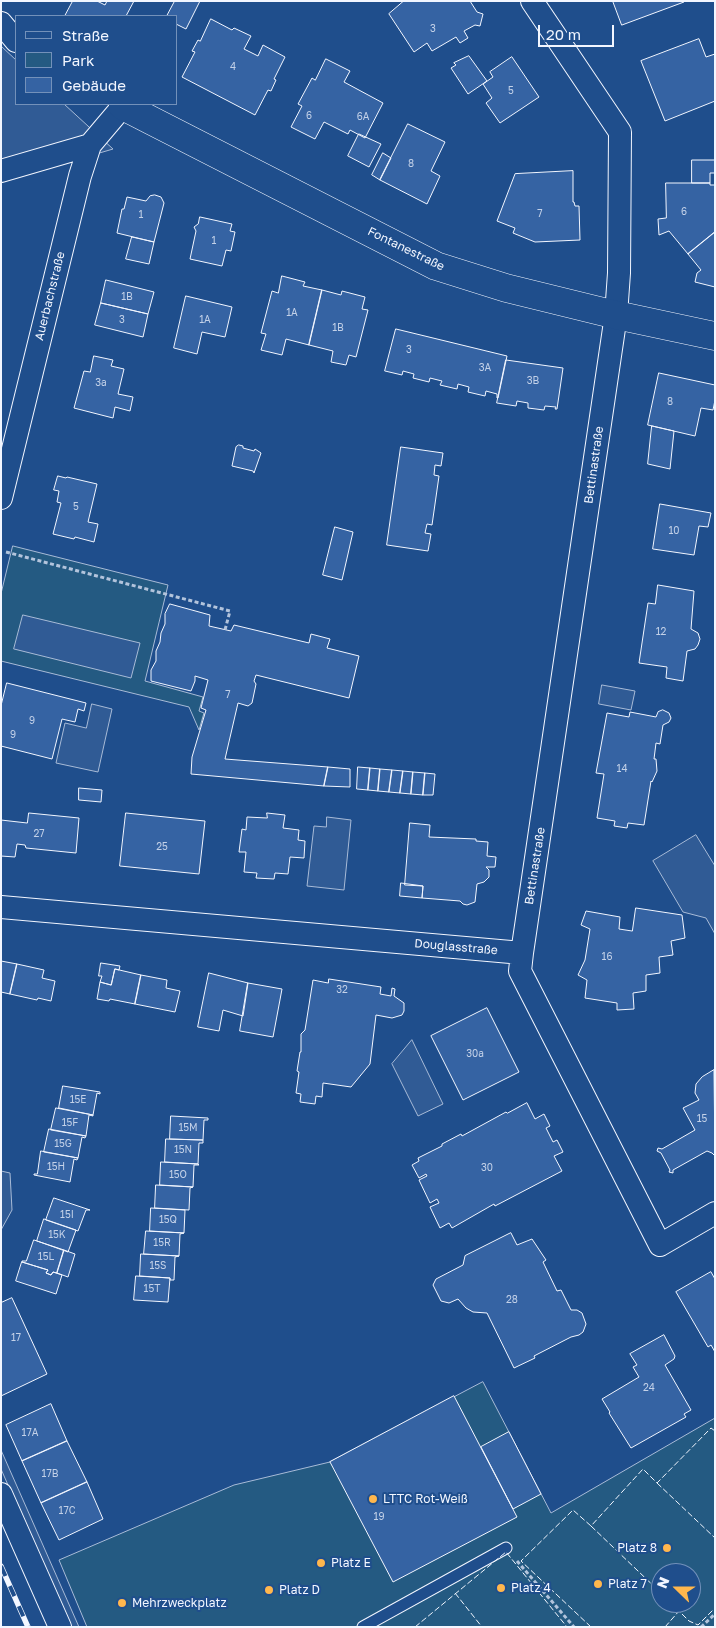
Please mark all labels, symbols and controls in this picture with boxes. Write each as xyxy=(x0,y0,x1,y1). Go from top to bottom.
legend xyxy=(15,15,178,105)
scale bar xyxy=(541,15,617,47)
house number: 3 xyxy=(430,23,436,35)
text: 20 m xyxy=(546,25,581,43)
text: Straße xyxy=(62,26,109,44)
text: Park xyxy=(62,51,94,69)
house number: 4 xyxy=(230,61,236,73)
text: Gebäude xyxy=(62,76,126,94)
house number: 5 xyxy=(508,85,514,97)
house number: 6 xyxy=(306,110,312,122)
house number: 6A xyxy=(357,111,369,123)
house number: 8 xyxy=(408,158,414,170)
house number: 6 xyxy=(681,206,687,218)
house number: 7 xyxy=(537,208,543,220)
house number: 1 xyxy=(139,209,143,221)
street label: Fontanestraße xyxy=(365,224,447,274)
house number: 1 xyxy=(212,235,216,247)
street label: Auerbachstraße xyxy=(32,250,68,342)
house number: 1B xyxy=(121,291,133,303)
house number: 1A xyxy=(286,307,298,319)
house number: 3 xyxy=(119,314,125,326)
house number: 1A xyxy=(199,314,211,326)
house number: 1B xyxy=(332,322,344,334)
house number: 3 xyxy=(406,344,412,356)
house number: 3A xyxy=(479,362,491,374)
house number: 3B xyxy=(527,375,539,387)
house number: 3a xyxy=(95,377,107,389)
house number: 8 xyxy=(667,396,673,408)
street label: Bettinastraße xyxy=(581,425,607,505)
house number: 5 xyxy=(73,501,79,513)
house number: 10 xyxy=(668,525,680,537)
house number: 12 xyxy=(656,626,666,638)
house number: 7 xyxy=(225,689,231,701)
house number: 9 xyxy=(29,715,35,727)
house number: 9 xyxy=(10,729,16,741)
house number: 14 xyxy=(617,763,627,775)
street label: Bettinastraße xyxy=(522,826,548,906)
house number: 27 xyxy=(33,828,45,840)
house number: 25 xyxy=(156,841,168,853)
street label: Douglasstraße xyxy=(414,936,498,958)
house number: 16 xyxy=(602,951,612,963)
house number: 32 xyxy=(336,984,348,996)
house number: 30a xyxy=(466,1048,484,1060)
house number: 15E xyxy=(70,1094,86,1106)
house number: 15 xyxy=(697,1113,707,1125)
house number: 15F xyxy=(62,1117,78,1129)
house number: 15M xyxy=(178,1122,198,1134)
house number: 15G xyxy=(54,1138,72,1150)
house number: 15N xyxy=(174,1144,192,1156)
house number: 15H xyxy=(47,1161,65,1173)
house number: 30 xyxy=(481,1162,493,1174)
house number: 15O xyxy=(169,1169,187,1181)
house number: 15I xyxy=(60,1209,74,1221)
house number: 15Q xyxy=(159,1214,177,1226)
house number: 15K xyxy=(48,1229,66,1241)
house number: 15R xyxy=(153,1237,171,1249)
house number: 15L xyxy=(38,1251,54,1263)
house number: 15S xyxy=(149,1260,167,1272)
house number: 15T xyxy=(144,1283,160,1295)
house number: 28 xyxy=(506,1294,518,1306)
house number: 17 xyxy=(11,1332,21,1344)
house number: 24 xyxy=(643,1382,655,1394)
house number: 17A xyxy=(22,1427,38,1439)
house number: 17B xyxy=(42,1468,58,1480)
place label: LTTC Rot-Weiß xyxy=(383,1492,468,1506)
marker: LTTC Rot-Weiß xyxy=(367,1493,379,1505)
house number: 17C xyxy=(59,1505,75,1517)
house number: 19 xyxy=(374,1511,384,1523)
place label: Platz 8 xyxy=(617,1541,657,1555)
marker: Platz 8 xyxy=(661,1542,673,1554)
place label: Platz E xyxy=(331,1556,371,1570)
marker: Platz E xyxy=(315,1557,327,1569)
north arrow xyxy=(651,1563,701,1613)
text: N xyxy=(653,1574,672,1591)
place label: Platz 7 xyxy=(608,1577,647,1591)
marker: Platz 7 xyxy=(592,1578,604,1590)
place label: Platz 4 xyxy=(511,1581,551,1595)
marker: Platz 4 xyxy=(495,1582,507,1594)
place label: Platz D xyxy=(279,1583,320,1597)
marker: Platz D xyxy=(263,1584,275,1596)
place label: Mehrzweckplatz xyxy=(132,1596,227,1610)
marker: Mehrzweckplatz xyxy=(116,1597,128,1609)

